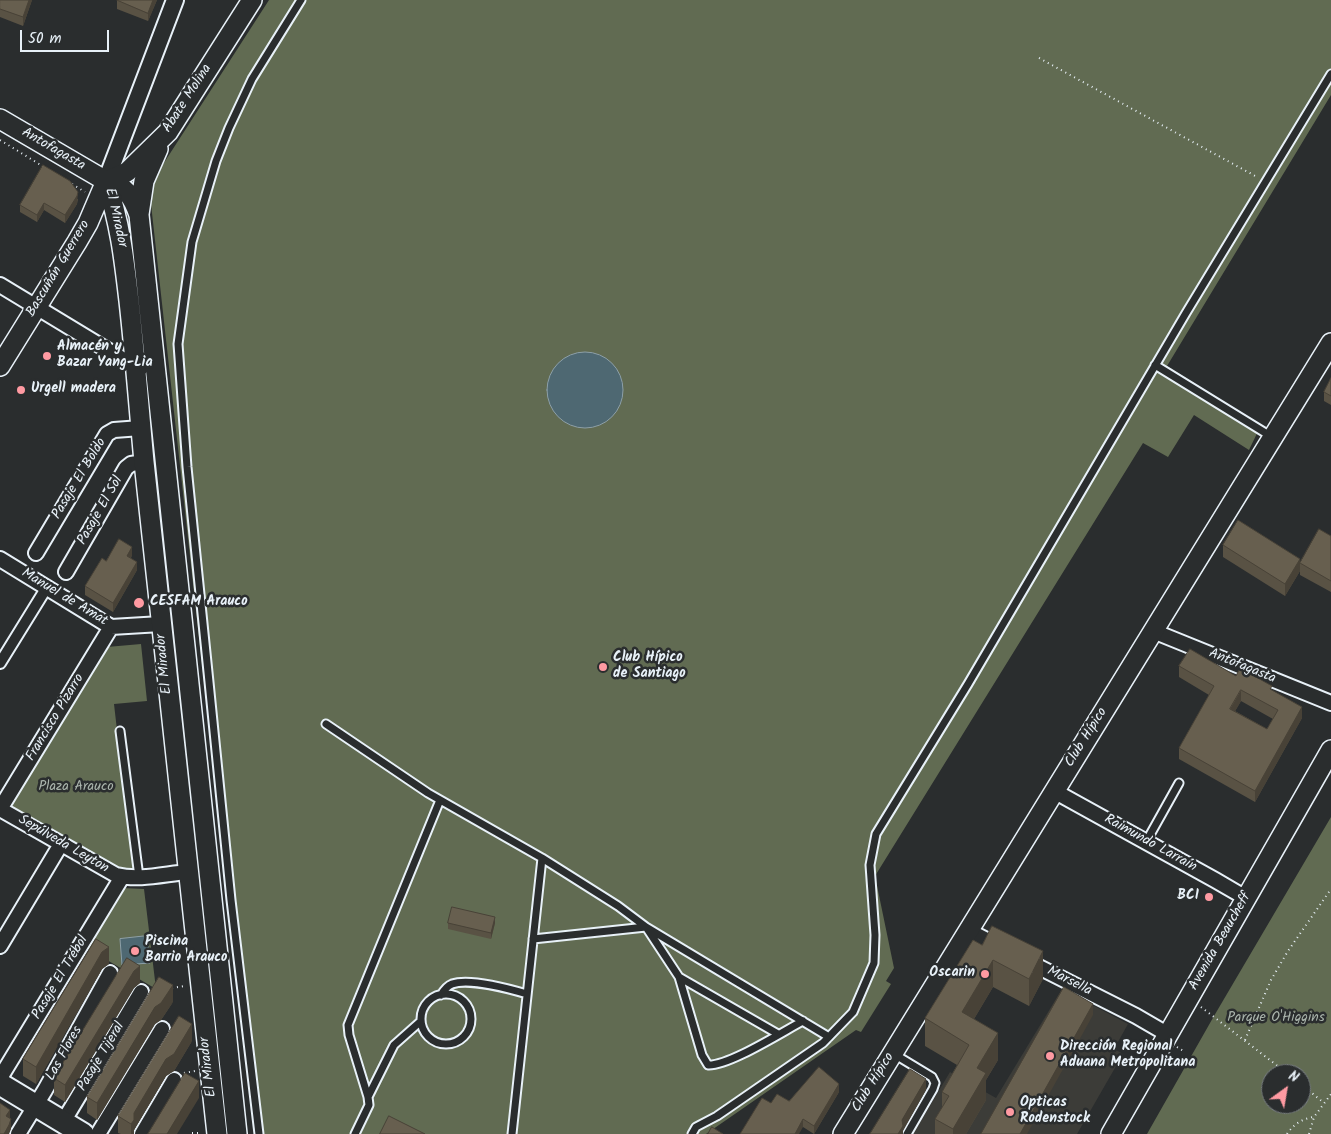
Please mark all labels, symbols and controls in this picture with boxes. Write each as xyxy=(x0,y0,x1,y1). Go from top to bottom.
scale bar xyxy=(22,20,111,52)
text: 50 m xyxy=(28,27,62,51)
street label: Abate Molina xyxy=(160,62,216,136)
street label: Antofagasta xyxy=(18,125,88,175)
street label: El Mirador xyxy=(100,187,130,249)
street label: Bascuñán Guerrero xyxy=(24,218,94,320)
place label: Almacén y Bazar Yang-Lia xyxy=(57,340,153,372)
marker: Almacén y Bazar Yang-Lia xyxy=(41,350,53,362)
place label: Urgell madera xyxy=(31,382,116,398)
marker: Urgell madera xyxy=(15,384,27,396)
street label: Pasaje El Boldo xyxy=(49,435,111,523)
street label: Pasaje El Sol xyxy=(75,474,127,548)
street label: Manuel de Amat xyxy=(18,566,110,630)
place label: CESFAM Arauco xyxy=(150,595,248,611)
marker: CESFAM Arauco xyxy=(132,596,146,610)
street label: El Mirador xyxy=(153,633,177,695)
street label: Antofagasta xyxy=(1206,646,1278,688)
place label: Club Hípico de Santiago xyxy=(613,651,686,684)
marker: Club Hípico de Santiago xyxy=(597,661,609,673)
street label: Francisco Pizarro xyxy=(23,671,89,765)
street label: Club Hípico xyxy=(1062,705,1112,771)
park label: Plaza Arauco xyxy=(39,780,113,796)
street label: Sepúlveda Leyton xyxy=(15,812,111,878)
street label: Raimundo Larraín xyxy=(1101,812,1199,876)
place label: BCI xyxy=(1177,889,1199,905)
street label: Avenida Beaucheff xyxy=(1186,890,1256,994)
marker: BCI xyxy=(1203,891,1215,903)
street label: Pasaje El Trébol xyxy=(29,933,93,1023)
place label: Piscina Barrio Arauco xyxy=(145,935,227,968)
marker: Piscina Barrio Arauco xyxy=(129,945,141,957)
street label: Marsella xyxy=(1044,964,1094,1000)
place label: Oscarin xyxy=(929,966,975,982)
marker: Oscarin xyxy=(979,968,991,980)
park label: Parque O'Higgins xyxy=(1227,1011,1325,1027)
street label: Pasaje Tijeral xyxy=(75,1019,129,1095)
street label: Las Flores xyxy=(43,1024,87,1084)
street label: El Mirador xyxy=(197,1036,221,1098)
place label: Dirección Regional Aduana Metropolitana xyxy=(1060,1040,1195,1072)
street label: Club Hípico xyxy=(849,1050,899,1116)
marker: Dirección Regional Aduana Metropolitana xyxy=(1044,1050,1056,1062)
north arrow xyxy=(1261,1064,1311,1114)
text: N xyxy=(1284,1065,1303,1089)
place label: Opticas Rodenstock xyxy=(1020,1096,1090,1128)
marker: Opticas Rodenstock xyxy=(1004,1106,1016,1118)

